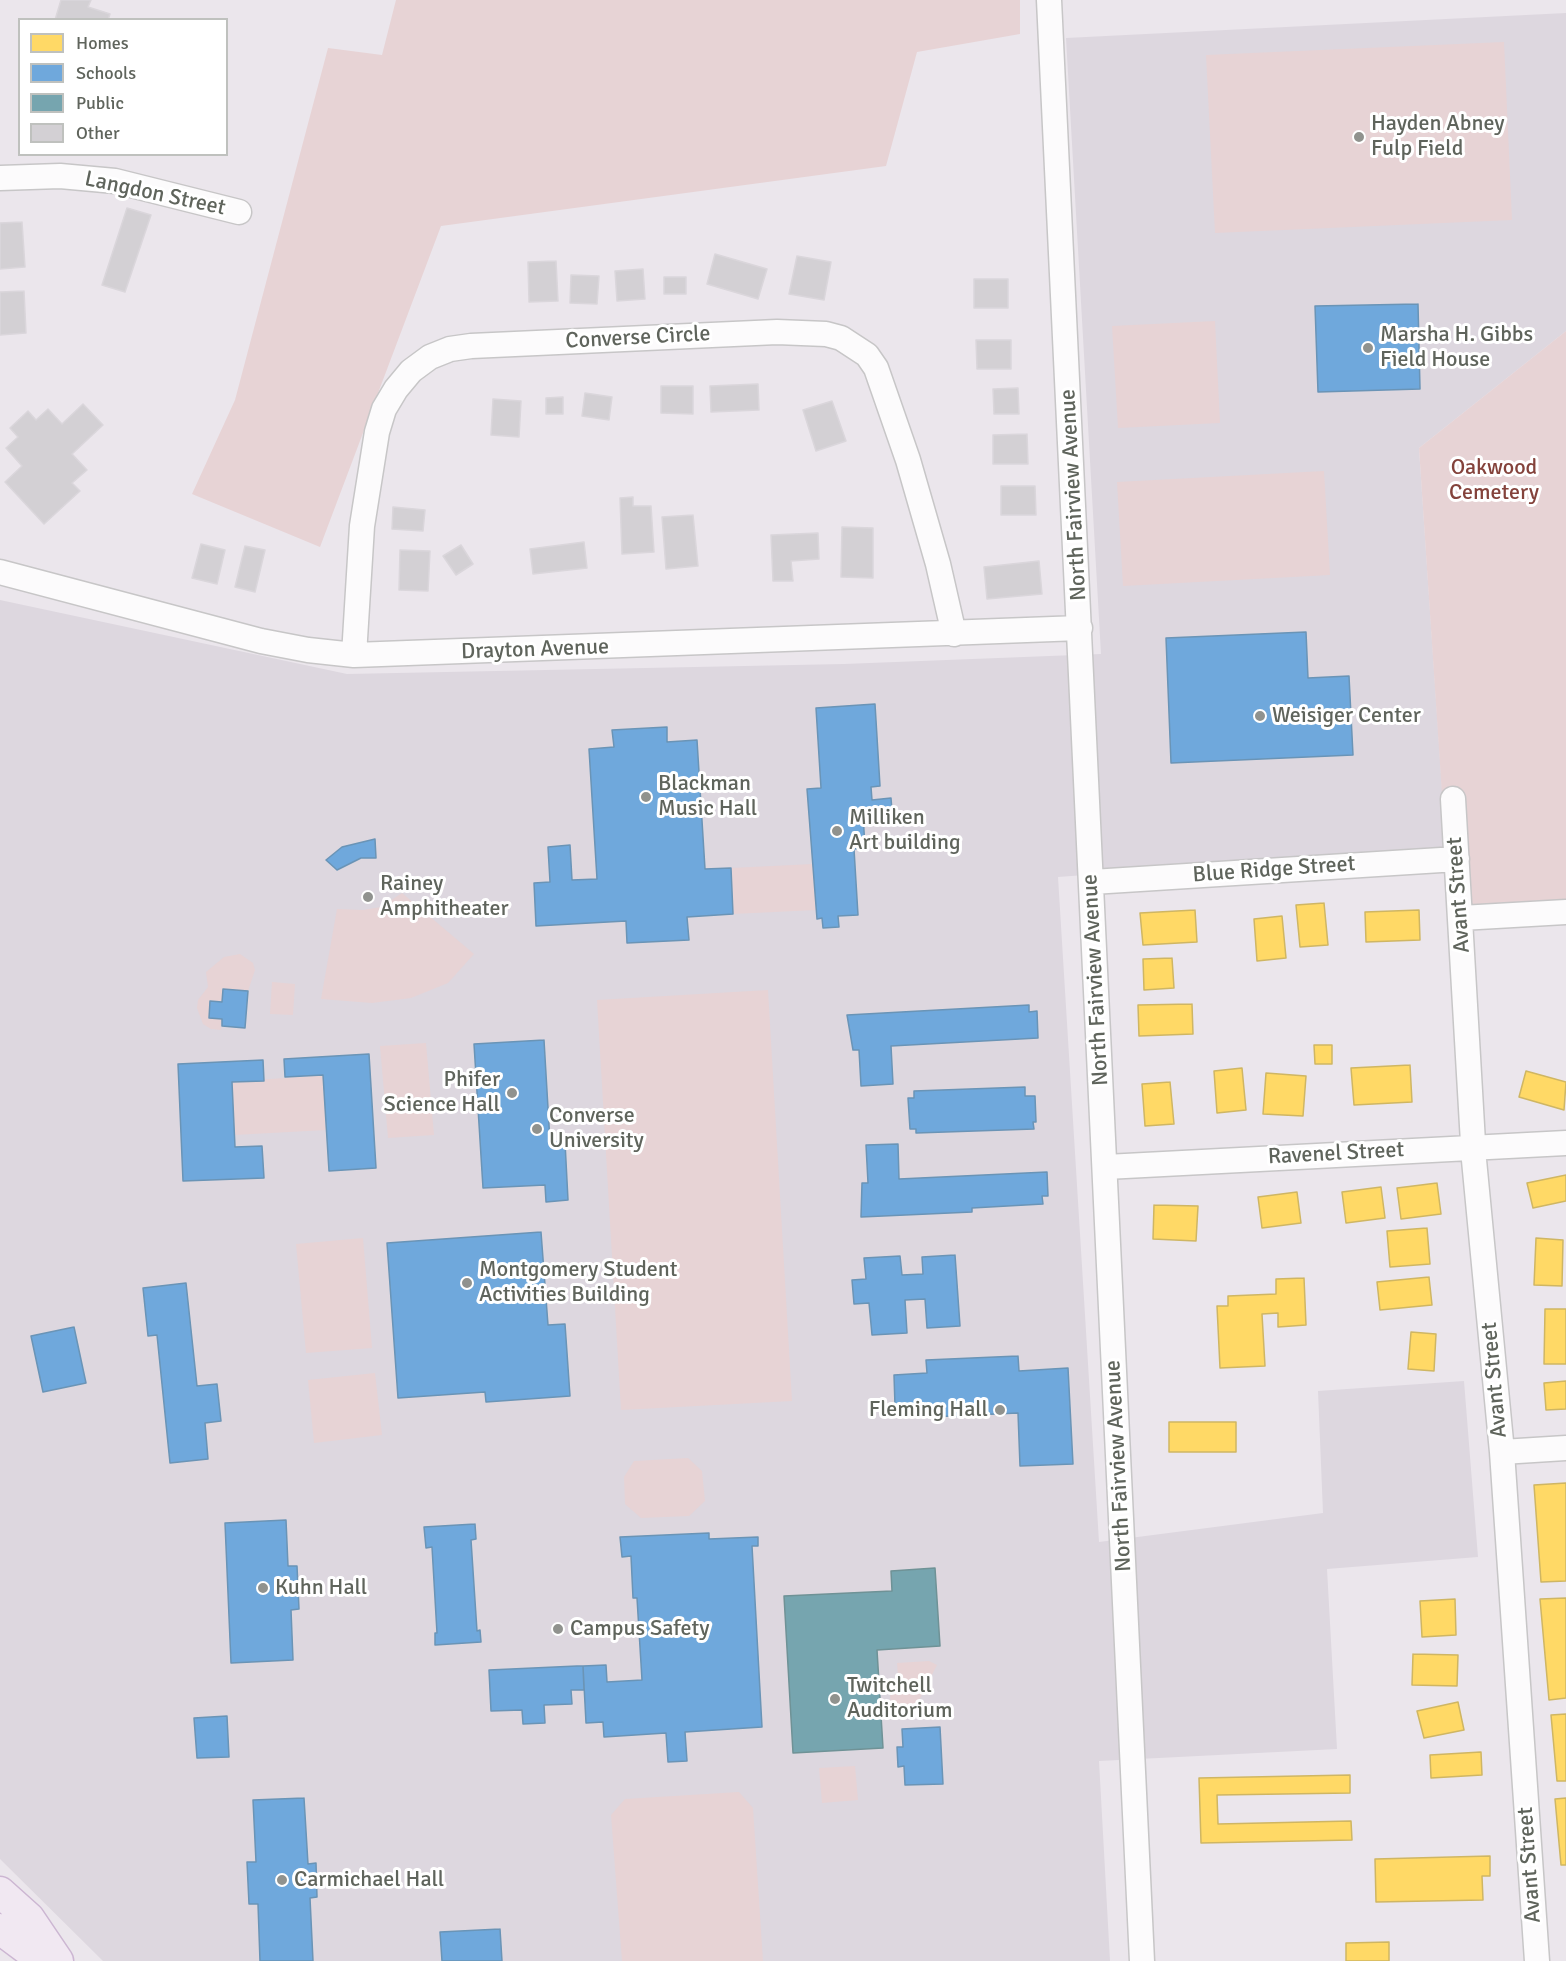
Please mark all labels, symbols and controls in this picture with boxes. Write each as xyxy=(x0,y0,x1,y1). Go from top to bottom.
legend xyxy=(18,18,228,156)
text: Homes xyxy=(76,32,129,54)
text: Schools xyxy=(76,62,136,84)
text: Public xyxy=(76,92,124,114)
place label: Hayden Abney Fulp Field xyxy=(1371,111,1504,162)
text: Other xyxy=(76,122,120,144)
marker: Hayden Abney Fulp Field xyxy=(1352,130,1366,144)
street label: Langdon Street xyxy=(82,166,228,222)
street label: Converse Circle xyxy=(565,321,711,355)
place label: Marsha H. Gibbs Field House xyxy=(1380,322,1533,374)
marker: Marsha H. Gibbs Field House xyxy=(1361,341,1375,355)
street label: North Fairview Avenue xyxy=(1055,388,1093,602)
park label: Oakwood Cemetery xyxy=(1449,455,1539,506)
street label: Drayton Avenue xyxy=(460,634,610,666)
place label: Weisiger Center xyxy=(1272,703,1421,729)
marker: Weisiger Center xyxy=(1253,709,1267,723)
place label: Blackman Music Hall xyxy=(658,771,757,822)
marker: Blackman Music Hall xyxy=(639,790,653,804)
place label: Milliken Art building xyxy=(849,805,961,856)
marker: Milliken Art building xyxy=(830,824,844,838)
street label: Avant Street xyxy=(1442,836,1476,954)
street label: Blue Ridge Street xyxy=(1192,851,1356,889)
place label: Rainey Amphitheater xyxy=(380,871,509,922)
street label: North Fairview Avenue xyxy=(1077,873,1115,1087)
marker: Rainey Amphitheater xyxy=(361,890,375,904)
place label: Phifer Science Hall xyxy=(383,1067,500,1118)
marker: Phifer Science Hall xyxy=(505,1086,519,1100)
place label: Converse University xyxy=(549,1103,644,1154)
marker: Converse University xyxy=(530,1122,544,1136)
street label: Ravenel Street xyxy=(1267,1137,1405,1171)
place label: Montgomery Student Activities Building xyxy=(479,1257,678,1308)
marker: Montgomery Student Activities Building xyxy=(460,1276,474,1290)
street label: Avant Street xyxy=(1477,1321,1513,1439)
street label: North Fairview Avenue xyxy=(1100,1359,1138,1573)
place label: Fleming Hall xyxy=(869,1397,988,1423)
marker: Fleming Hall xyxy=(993,1403,1007,1417)
place label: Kuhn Hall xyxy=(275,1575,367,1601)
marker: Kuhn Hall xyxy=(256,1581,270,1595)
place label: Campus Safety xyxy=(570,1616,710,1642)
marker: Campus Safety xyxy=(551,1622,565,1636)
place label: Twitchell Auditorium xyxy=(847,1673,953,1724)
marker: Twitchell Auditorium xyxy=(828,1692,842,1706)
street label: Avant Street xyxy=(1513,1806,1547,1924)
place label: Carmichael Hall xyxy=(294,1867,444,1893)
marker: Carmichael Hall xyxy=(275,1873,289,1887)

